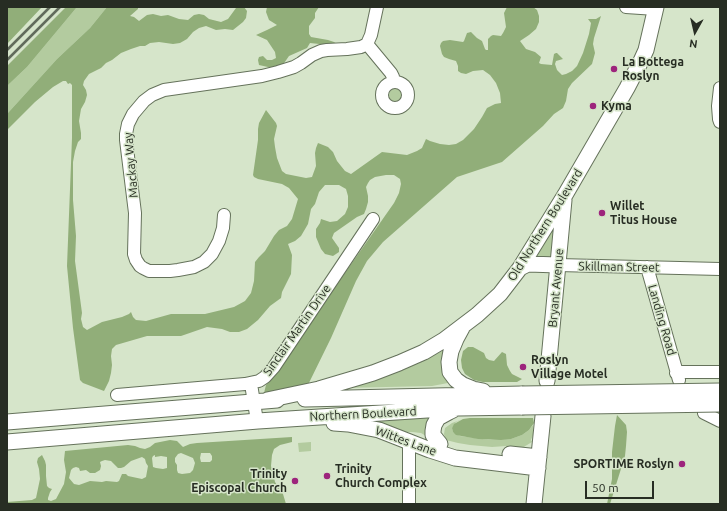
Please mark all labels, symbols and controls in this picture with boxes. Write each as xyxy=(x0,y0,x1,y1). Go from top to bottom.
north arrow xyxy=(675,12,715,52)
text: N xyxy=(688,37,698,50)
place label: La Bottega Roslyn xyxy=(622,55,684,83)
marker: La Bottega Roslyn xyxy=(609,64,619,74)
place label: Kyma xyxy=(601,99,632,113)
marker: Kyma xyxy=(588,101,598,111)
street label: Mackay Way xyxy=(121,132,141,198)
street label: Old Northern Boulevard xyxy=(505,166,585,284)
place label: Willet Titus House xyxy=(610,199,677,227)
marker: Willet Titus House xyxy=(597,208,607,218)
street label: Bryant Avenue xyxy=(545,248,567,328)
street label: Skillman Street xyxy=(578,259,660,275)
street label: Sinclair Martin Drive xyxy=(260,282,334,378)
street label: Landing Road xyxy=(645,283,679,357)
place label: Roslyn Village Motel xyxy=(531,353,607,381)
marker: Roslyn Village Motel xyxy=(518,362,528,372)
street label: Northern Boulevard xyxy=(309,404,417,424)
street label: Wittes Lane xyxy=(373,423,439,459)
place label: SPORTIME Roslyn xyxy=(573,457,674,471)
marker: SPORTIME Roslyn xyxy=(677,459,687,469)
place label: Trinity Church Complex xyxy=(335,462,427,490)
place label: Trinity Episcopal Church xyxy=(191,467,287,495)
marker: Trinity Church Complex xyxy=(322,471,332,481)
scale bar xyxy=(587,473,656,499)
marker: Trinity Episcopal Church xyxy=(290,476,300,486)
text: 50 m xyxy=(592,481,619,494)

